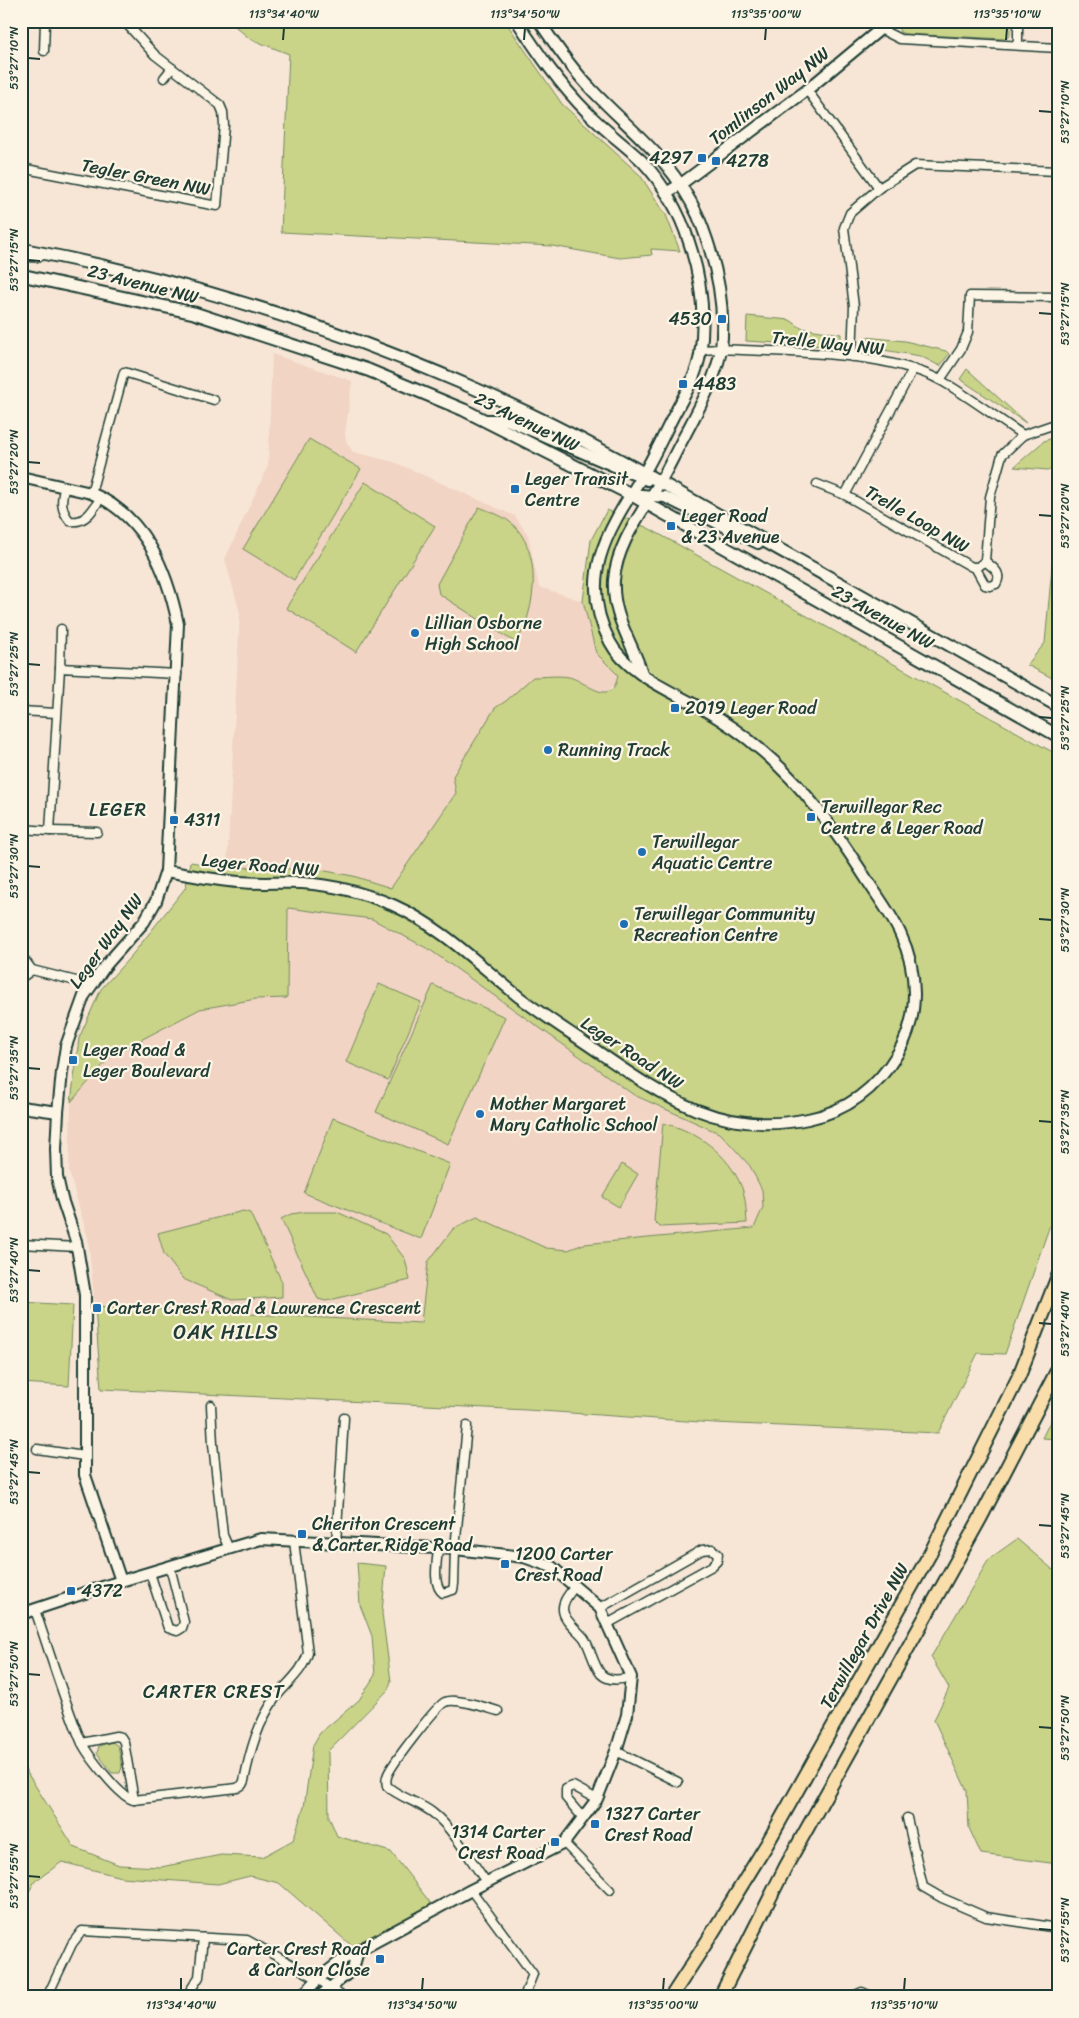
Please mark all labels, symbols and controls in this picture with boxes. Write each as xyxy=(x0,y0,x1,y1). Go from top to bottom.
text: 113°34'40"W xyxy=(249,3,320,25)
text: 113°34'50"W xyxy=(490,3,561,25)
text: 113°35'00"W xyxy=(731,3,802,25)
text: 113°35'10"W xyxy=(973,3,1041,25)
text: 53°27'10"N xyxy=(3,26,25,90)
street label: Tomlinson Way NW xyxy=(701,38,837,154)
text: 53°27'10"N xyxy=(1054,80,1076,144)
place label: 4297 xyxy=(649,142,694,174)
place label: 4278 xyxy=(726,145,769,177)
street label: Tegler Green NW xyxy=(79,149,214,205)
marker: 4297 xyxy=(696,152,708,164)
marker: 4278 xyxy=(710,155,722,167)
text: 53°27'15"N xyxy=(3,228,25,292)
street label: 23 Avenue NW xyxy=(84,255,203,313)
text: 53°27'15"N xyxy=(1054,282,1076,346)
place label: 4530 xyxy=(668,303,712,335)
marker: 4530 xyxy=(716,313,728,325)
street label: Trelle Way NW xyxy=(770,321,887,365)
place label: 4483 xyxy=(693,368,736,400)
marker: 4483 xyxy=(677,378,689,390)
street label: 23 Avenue NW xyxy=(469,383,586,462)
text: 53°27'20"N xyxy=(3,429,25,495)
place label: Leger Transit Centre xyxy=(525,463,629,516)
street label: Trelle Loop NW xyxy=(858,476,976,562)
marker: Leger Transit Centre xyxy=(509,483,521,495)
text: 53°27'20"N xyxy=(1054,483,1076,549)
place label: Leger Road & 23 Avenue xyxy=(681,500,780,553)
marker: Leger Road & 23 Avenue xyxy=(665,520,677,532)
street label: 23 Avenue NW xyxy=(826,575,941,659)
place label: Lillian Osborne High School xyxy=(425,607,542,660)
marker: Lillian Osborne High School xyxy=(409,627,421,639)
text: 53°27'25"N xyxy=(3,631,25,696)
text: 53°27'25"N xyxy=(1054,685,1076,750)
place label: 2019 Leger Road xyxy=(685,692,818,724)
marker: 2019 Leger Road xyxy=(669,702,681,714)
place label: Running Track xyxy=(558,734,670,766)
marker: Running Track xyxy=(542,744,554,756)
place label: Terwillegar Rec Centre & Leger Road xyxy=(821,791,984,844)
district label: LEGER xyxy=(89,793,147,826)
place label: 4311 xyxy=(184,804,221,836)
marker: Terwillegar Rec Centre & Leger Road xyxy=(805,811,817,823)
marker: 4311 xyxy=(168,814,180,826)
place label: Terwillegar Aquatic Centre xyxy=(651,826,772,879)
text: 53°27'30"N xyxy=(3,833,25,898)
street label: Leger Road NW xyxy=(200,844,321,886)
marker: Terwillegar Aquatic Centre xyxy=(636,846,648,858)
street label: Leger Way NW xyxy=(60,886,152,996)
text: 53°27'30"N xyxy=(1054,887,1076,952)
place label: Terwillegar Community Recreation Centre xyxy=(634,898,816,951)
marker: Terwillegar Community Recreation Centre xyxy=(618,918,630,930)
street label: Leger Road NW xyxy=(574,1008,691,1099)
place label: Leger Road & Leger Boulevard xyxy=(83,1034,211,1087)
text: 53°27'35"N xyxy=(3,1035,25,1100)
marker: Leger Road & Leger Boulevard xyxy=(67,1054,79,1066)
place label: Mother Margaret Mary Catholic School xyxy=(490,1088,659,1141)
text: 53°27'35"N xyxy=(1054,1089,1076,1154)
marker: Mother Margaret Mary Catholic School xyxy=(474,1108,486,1120)
text: 53°27'40"N xyxy=(3,1236,25,1303)
text: 53°27'40"N xyxy=(1054,1290,1076,1357)
place label: Carter Crest Road & Lawrence Crescent xyxy=(107,1292,421,1324)
marker: Carter Crest Road & Lawrence Crescent xyxy=(91,1302,103,1314)
district label: OAK HILLS xyxy=(173,1315,279,1350)
text: 53°27'45"N xyxy=(3,1439,25,1505)
text: 53°27'45"N xyxy=(1054,1493,1076,1559)
place label: Cheriton Crescent & Carter Ridge Road xyxy=(312,1508,473,1561)
marker: Cheriton Crescent & Carter Ridge Road xyxy=(296,1528,308,1540)
place label: 1200 Carter Crest Road xyxy=(515,1538,614,1591)
street label: Terwillegar Drive NW xyxy=(810,1556,918,1715)
marker: 1200 Carter Crest Road xyxy=(499,1558,511,1570)
place label: 4372 xyxy=(81,1575,123,1607)
marker: 4372 xyxy=(65,1585,77,1597)
text: 53°27'50"N xyxy=(3,1641,25,1707)
district label: CARTER CREST xyxy=(143,1675,285,1708)
text: 53°27'50"N xyxy=(1054,1695,1076,1761)
place label: 1327 Carter Crest Road xyxy=(605,1798,702,1851)
place label: 1314 Carter Crest Road xyxy=(452,1816,547,1869)
marker: 1327 Carter Crest Road xyxy=(589,1818,601,1830)
marker: 1314 Carter Crest Road xyxy=(549,1836,561,1848)
text: 53°27'55"N xyxy=(3,1843,25,1909)
text: 53°27'55"N xyxy=(1054,1897,1076,1963)
place label: Carter Crest Road & Carlson Close xyxy=(227,1933,372,1986)
marker: Carter Crest Road & Carlson Close xyxy=(374,1953,386,1965)
text: 113°34'40"W xyxy=(146,1994,217,2016)
text: 113°34'50"W xyxy=(387,1994,458,2016)
text: 113°35'00"W xyxy=(628,1994,699,2016)
text: 113°35'10"W xyxy=(870,1994,938,2016)

